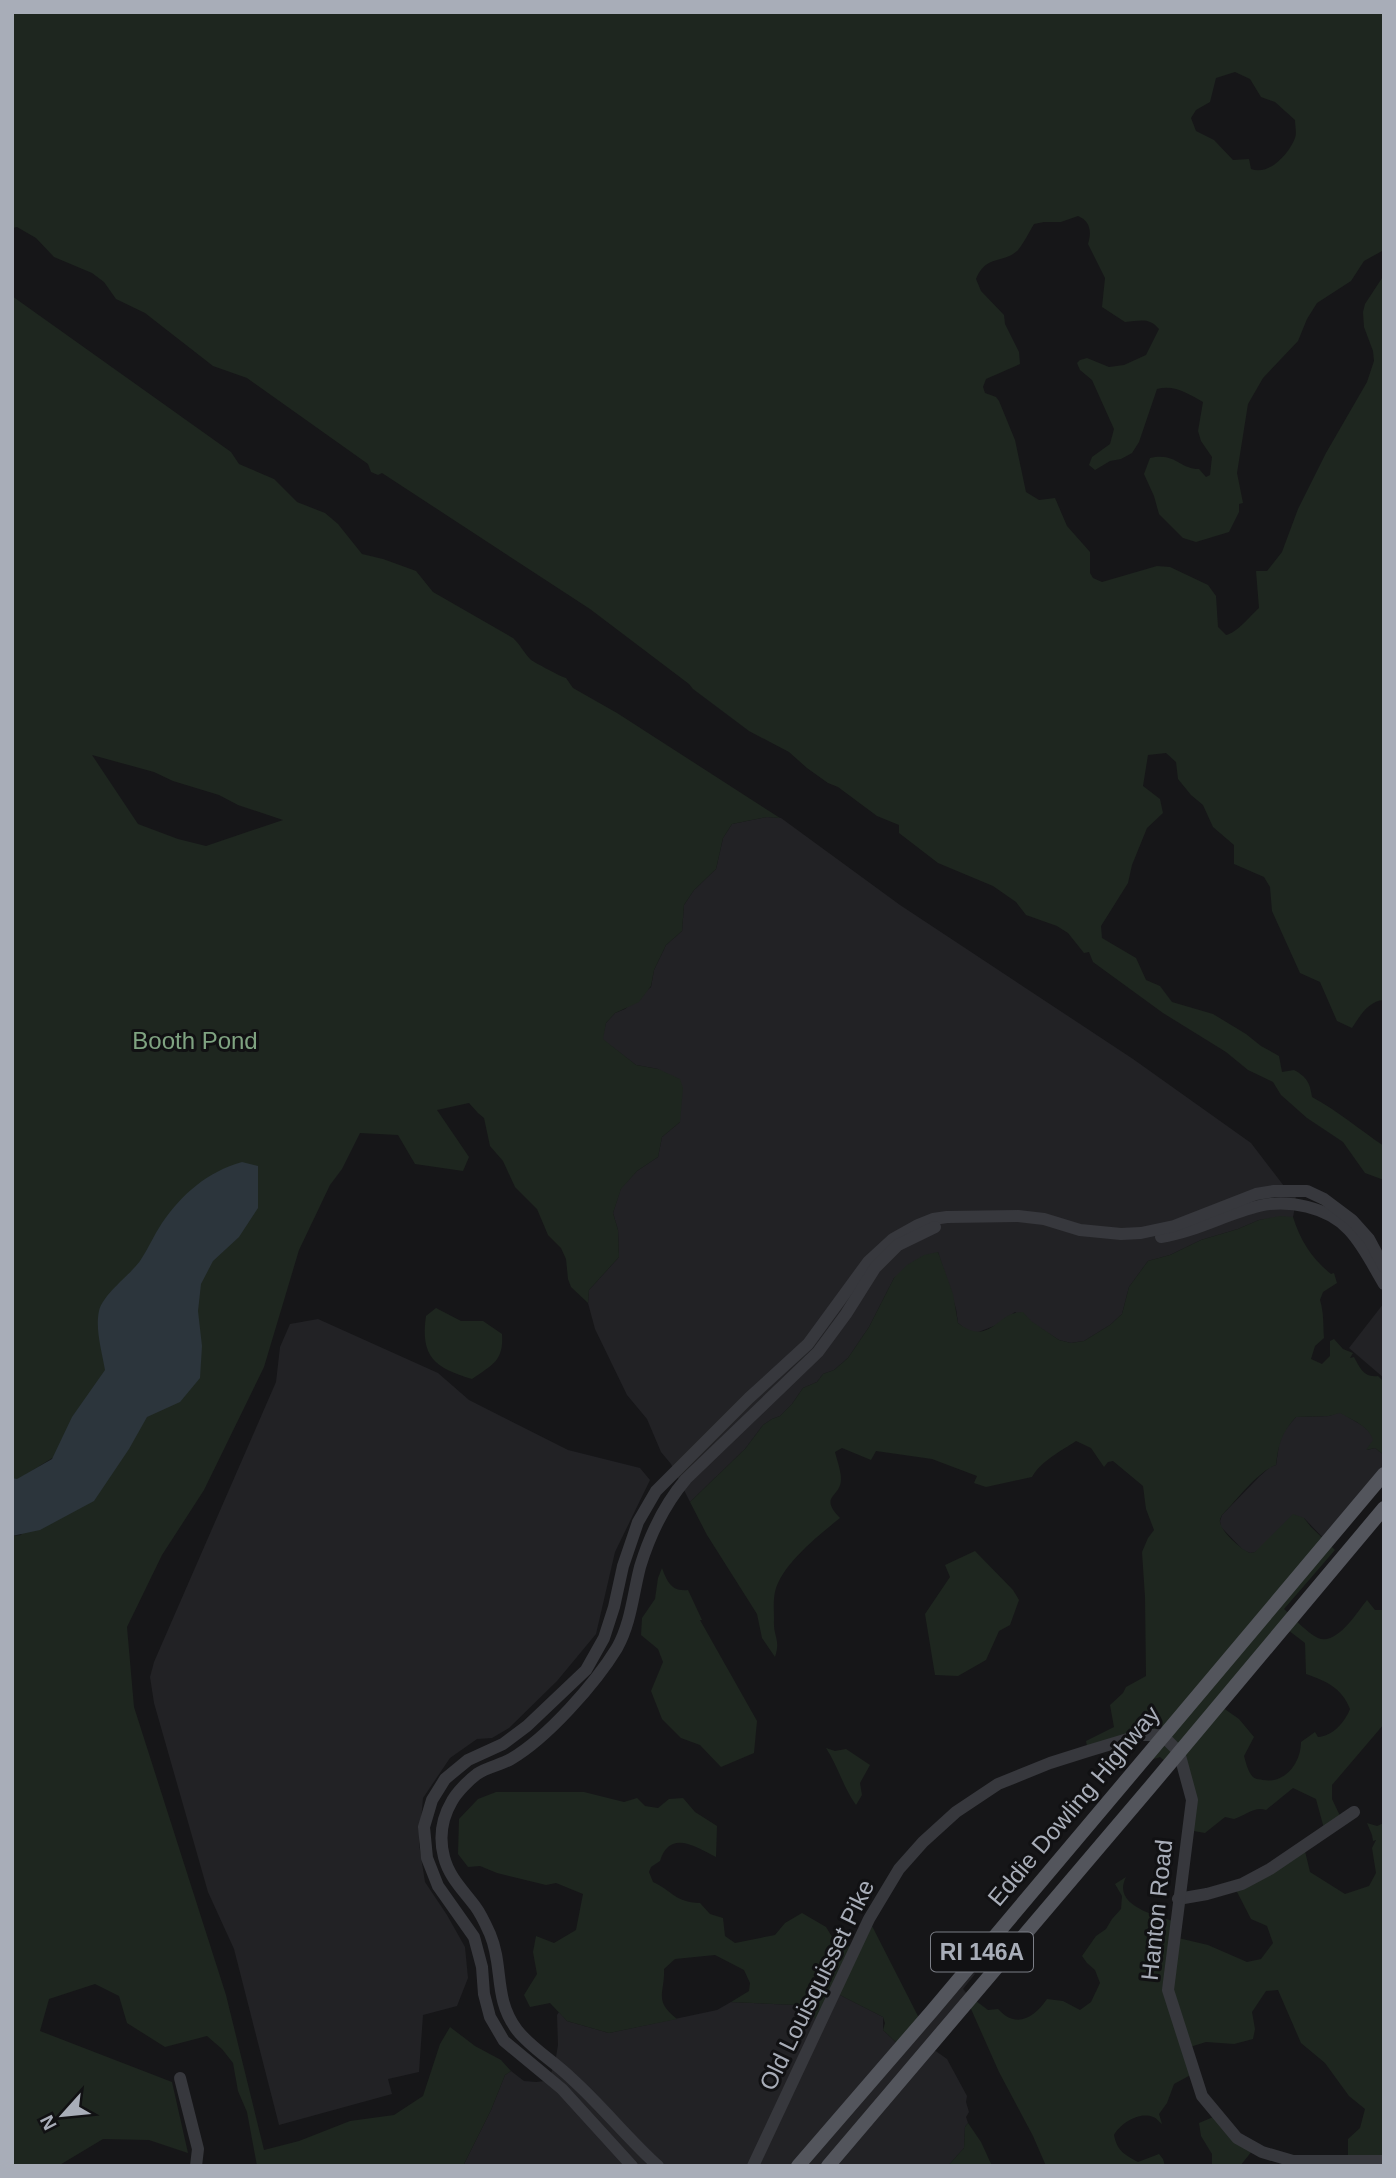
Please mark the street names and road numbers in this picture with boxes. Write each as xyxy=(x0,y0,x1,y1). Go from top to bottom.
street label: Eddie Dowling Highway xyxy=(982,1700,1165,1911)
street label: Hanton Road xyxy=(1136,1838,1177,1982)
street label: Old Louisquisset Pike xyxy=(754,1875,879,2094)
road number: RI 146A xyxy=(931,1932,1033,1971)

